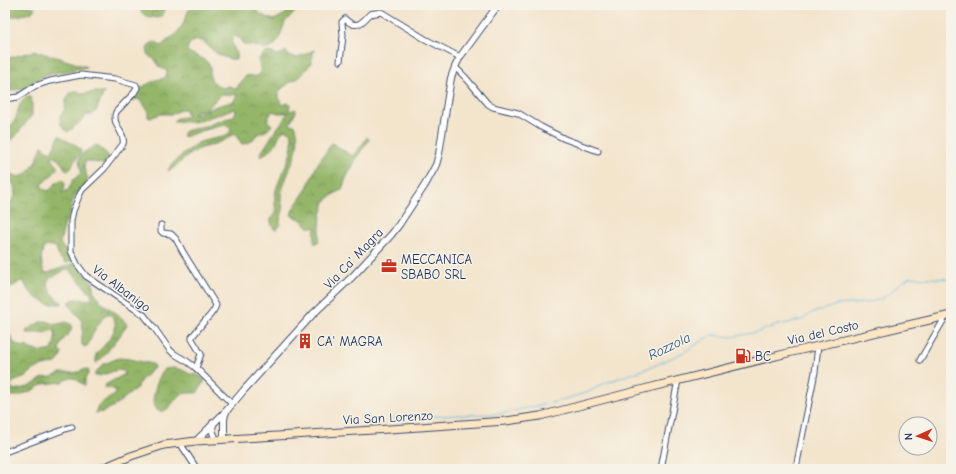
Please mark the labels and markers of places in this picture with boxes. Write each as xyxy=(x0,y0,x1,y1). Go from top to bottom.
place label: MECCANICA SBABO SRL xyxy=(401,252,472,282)
office icon: MECCANICA SBABO SRL xyxy=(380,257,398,275)
building icon: CA' MAGRA xyxy=(296,332,314,350)
place label: CA' MAGRA xyxy=(317,334,383,349)
fuel station icon: BC xyxy=(734,347,752,365)
place label: BC xyxy=(755,349,771,364)

